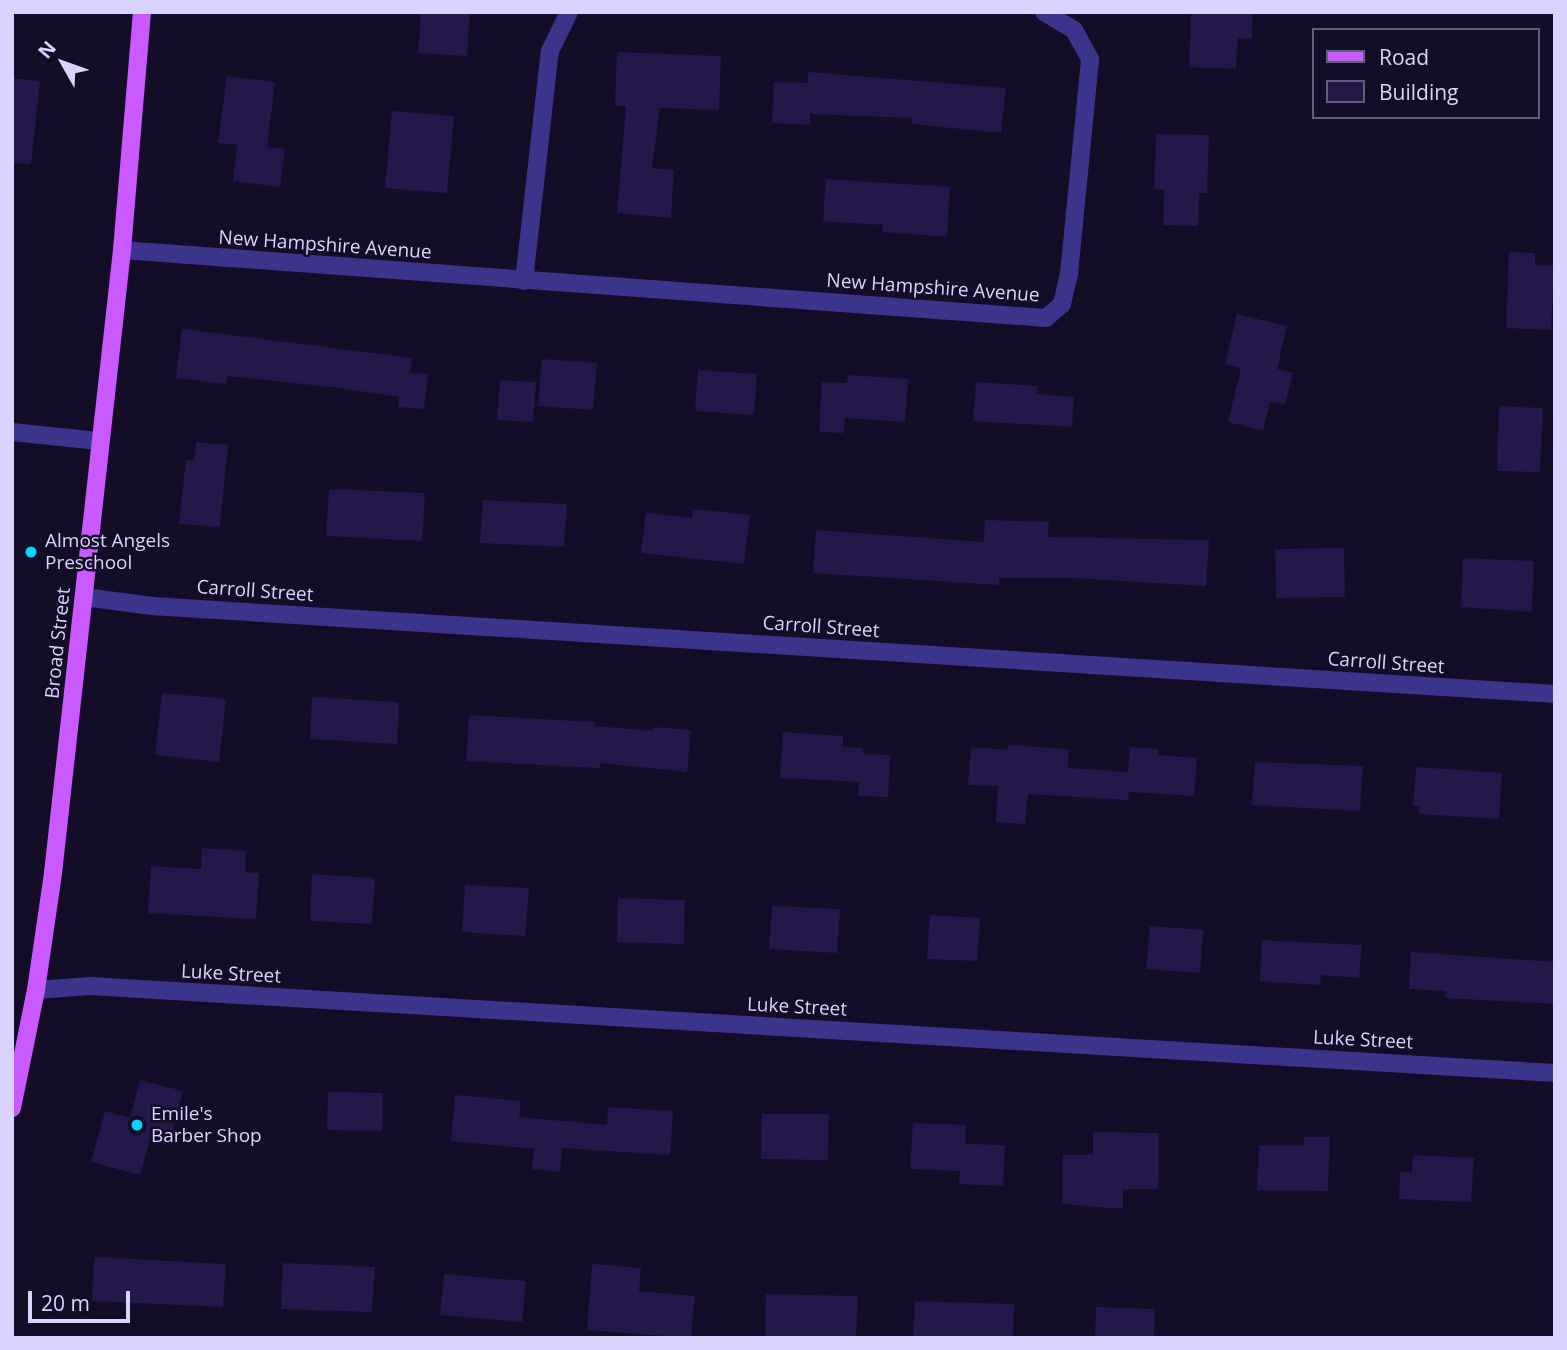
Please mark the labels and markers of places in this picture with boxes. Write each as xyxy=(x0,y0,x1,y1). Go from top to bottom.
place label: Almost Angels Preschool xyxy=(45,530,170,574)
marker: Almost Angels Preschool xyxy=(23,544,39,560)
place label: Emile's Barber Shop xyxy=(151,1103,262,1147)
marker: Emile's Barber Shop xyxy=(129,1117,145,1133)

